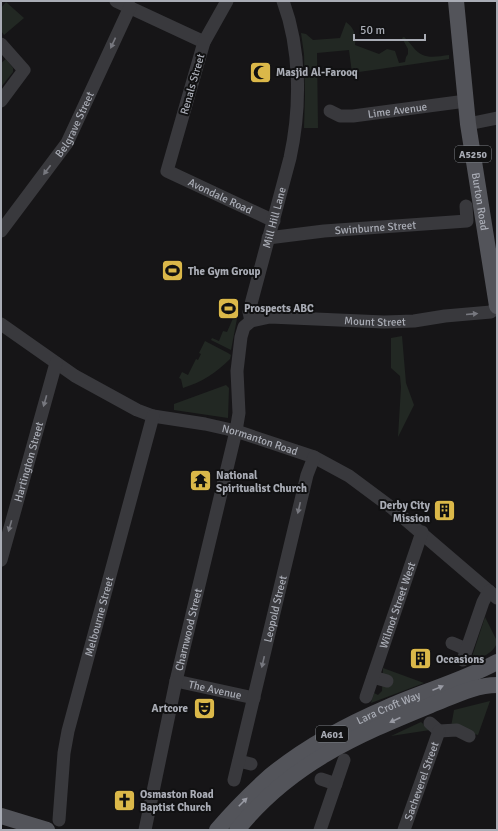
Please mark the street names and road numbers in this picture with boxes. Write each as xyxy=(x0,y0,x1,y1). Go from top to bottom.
street label: Renals Street xyxy=(178,52,207,116)
street label: Belgrave Street xyxy=(53,90,97,160)
street label: Lime Avenue xyxy=(367,100,428,121)
road number: A5250 xyxy=(455,146,491,162)
street label: Burton Road xyxy=(469,172,491,232)
street label: Avondale Road xyxy=(186,176,254,217)
street label: Mill Hill Lane xyxy=(260,186,289,250)
street label: Swinburne Street xyxy=(334,219,417,237)
street label: Mount Street xyxy=(344,314,406,329)
street label: Hartington Street xyxy=(12,420,46,503)
street label: Normanton Road xyxy=(221,422,300,458)
street label: Wilmot Street West xyxy=(377,560,418,650)
street label: Leopold Street xyxy=(261,574,290,644)
street label: Melbourne Street xyxy=(82,575,116,658)
street label: Charnwood Street xyxy=(173,587,205,672)
street label: The Avenue xyxy=(187,678,243,702)
street label: Lara Croft Way xyxy=(354,688,423,727)
road number: A601 xyxy=(316,726,348,742)
street label: Sacheverel Street xyxy=(402,740,442,822)

